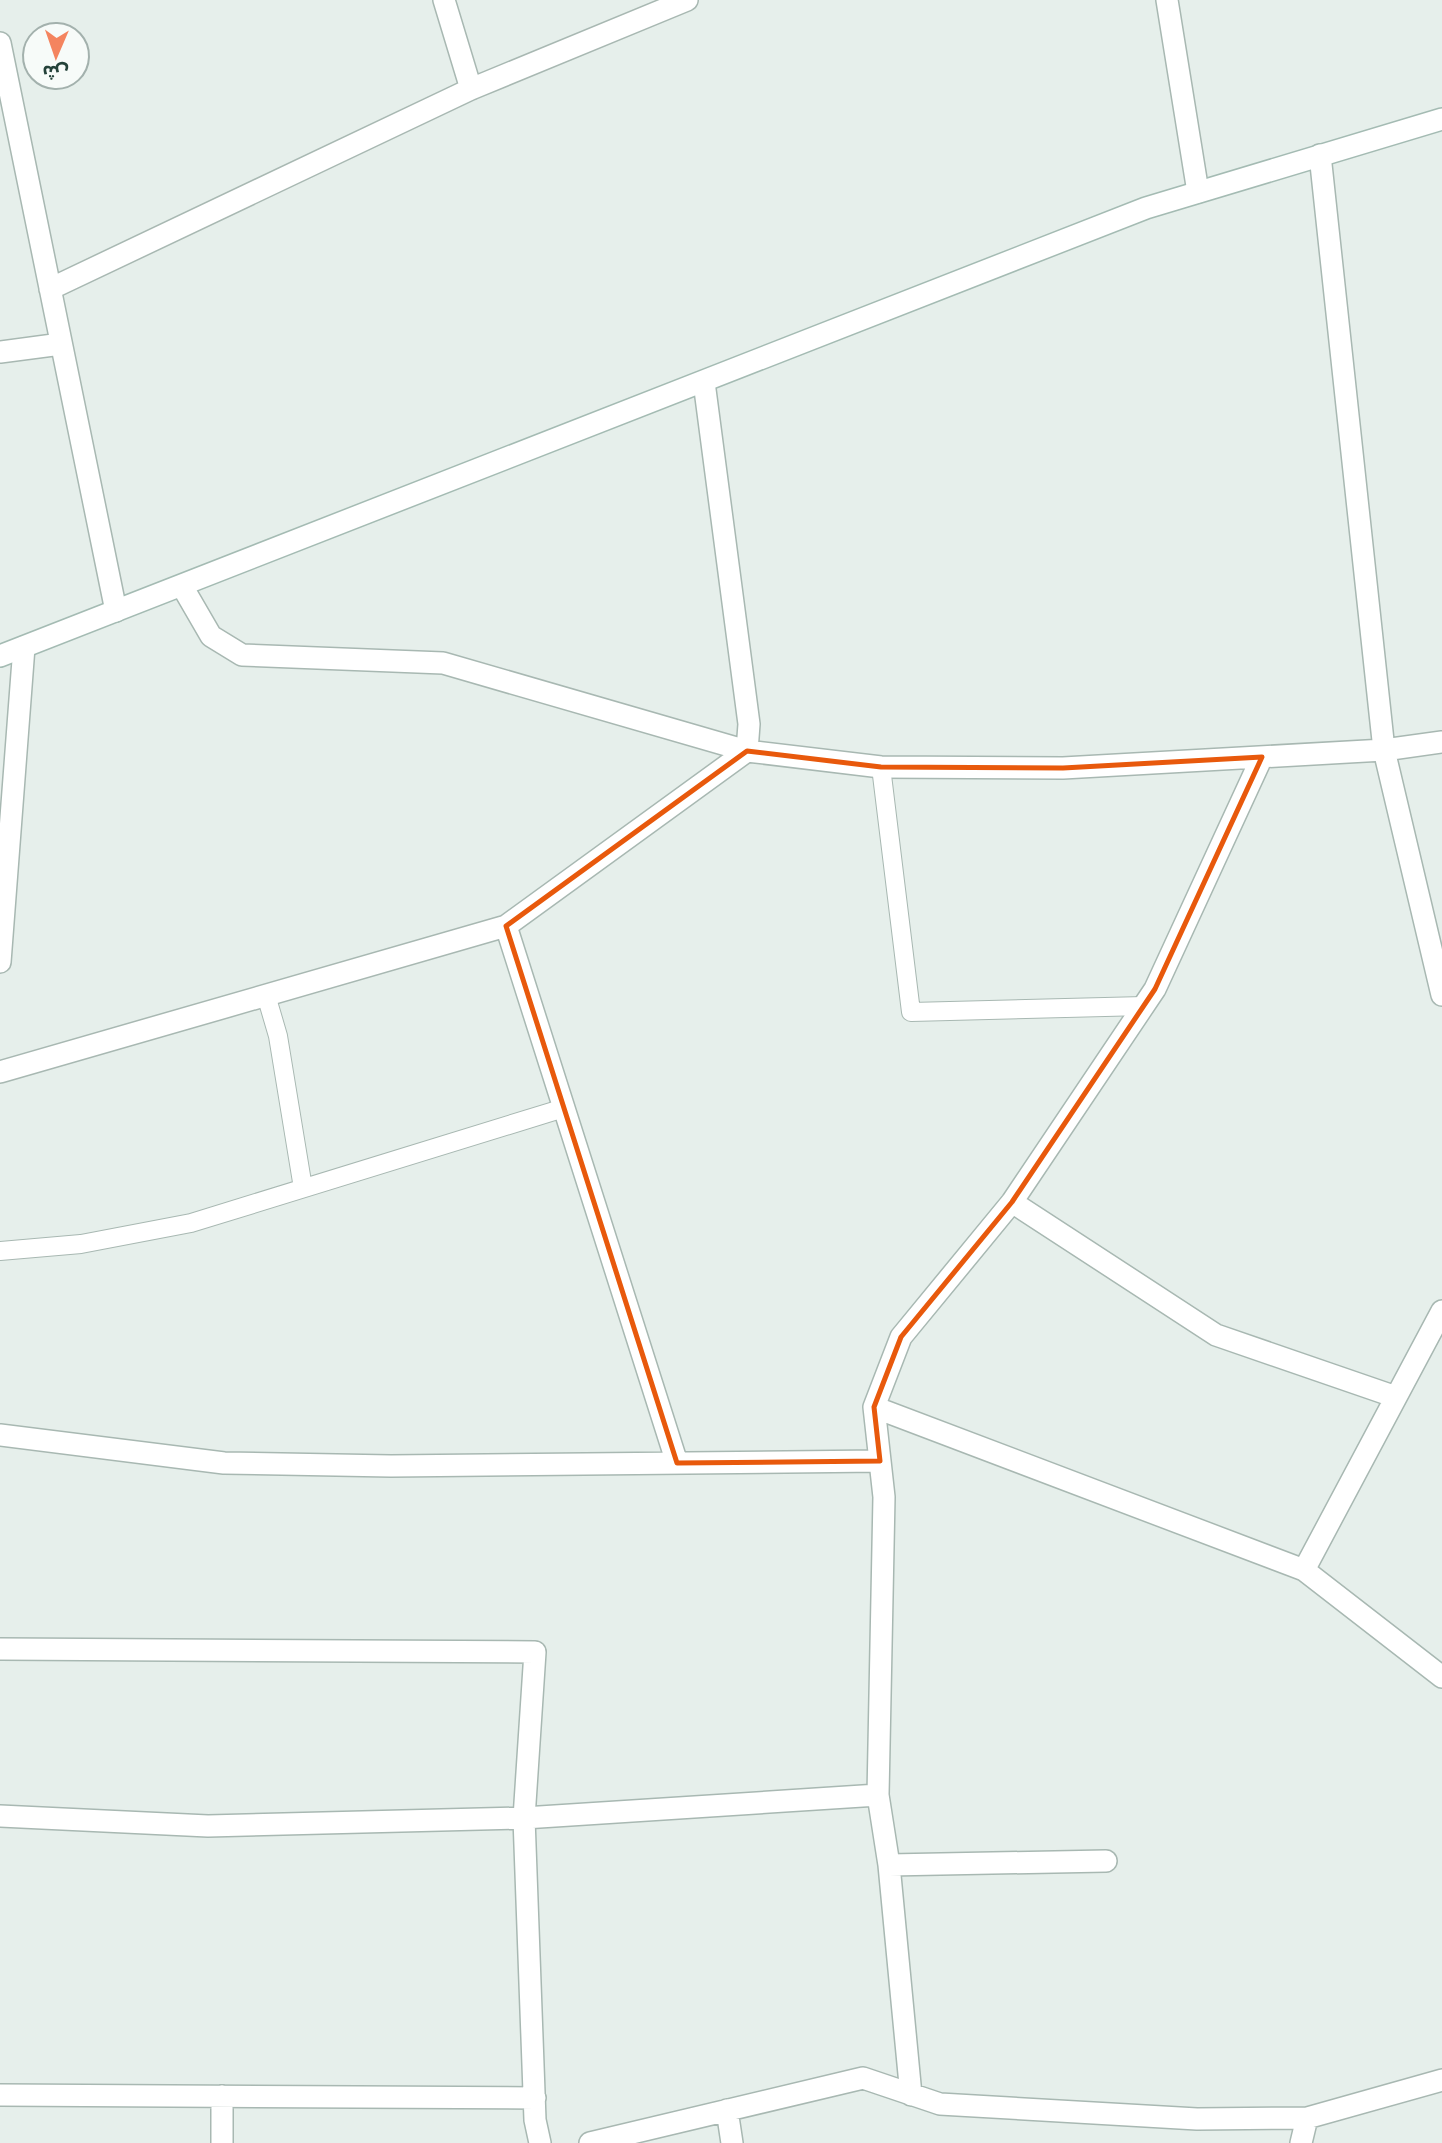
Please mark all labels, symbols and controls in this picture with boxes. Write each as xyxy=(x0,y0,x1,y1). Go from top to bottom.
north arrow xyxy=(21,21,91,91)
text: ش xyxy=(42,61,69,84)

